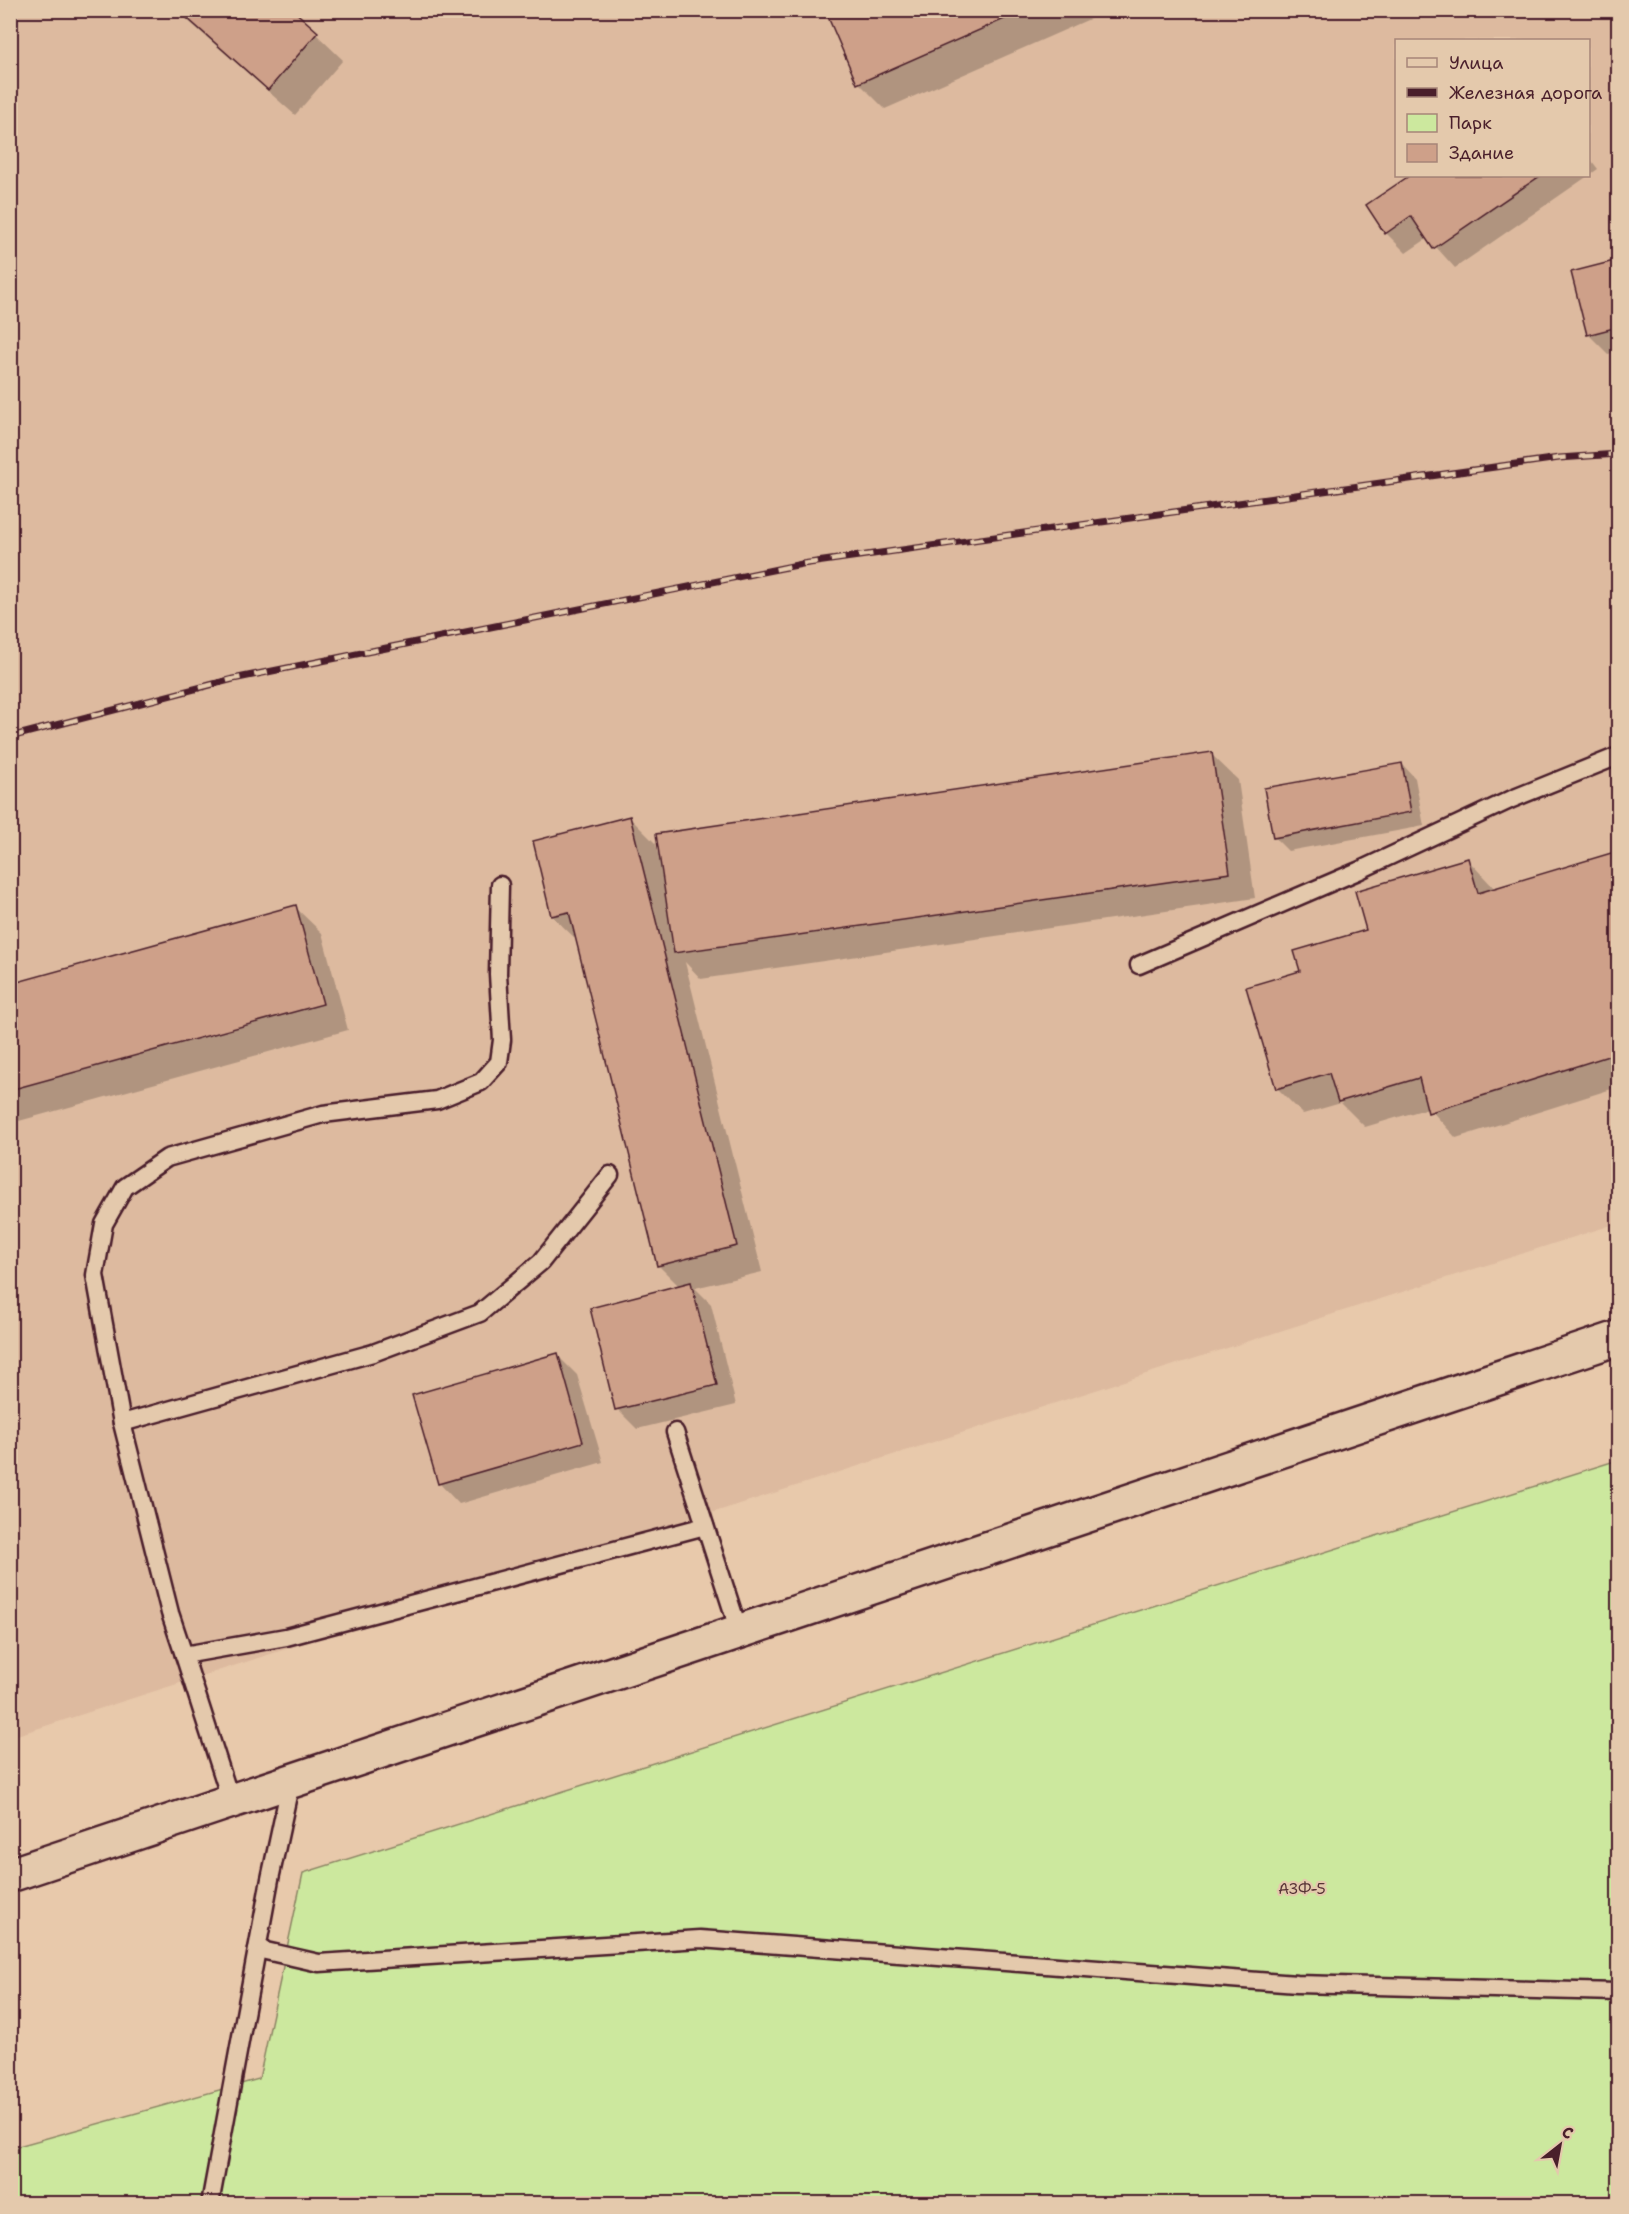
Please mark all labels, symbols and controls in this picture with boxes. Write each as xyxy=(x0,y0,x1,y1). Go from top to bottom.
legend xyxy=(1395,39,1590,177)
text: Улица xyxy=(1449,51,1503,75)
text: Железная дорога xyxy=(1449,81,1602,105)
text: Парк xyxy=(1449,111,1492,135)
text: Здание xyxy=(1449,141,1514,165)
park label: АЗФ-5 xyxy=(1278,1879,1326,1899)
north arrow xyxy=(1530,2115,1590,2175)
text: С xyxy=(1558,2121,1577,2144)

